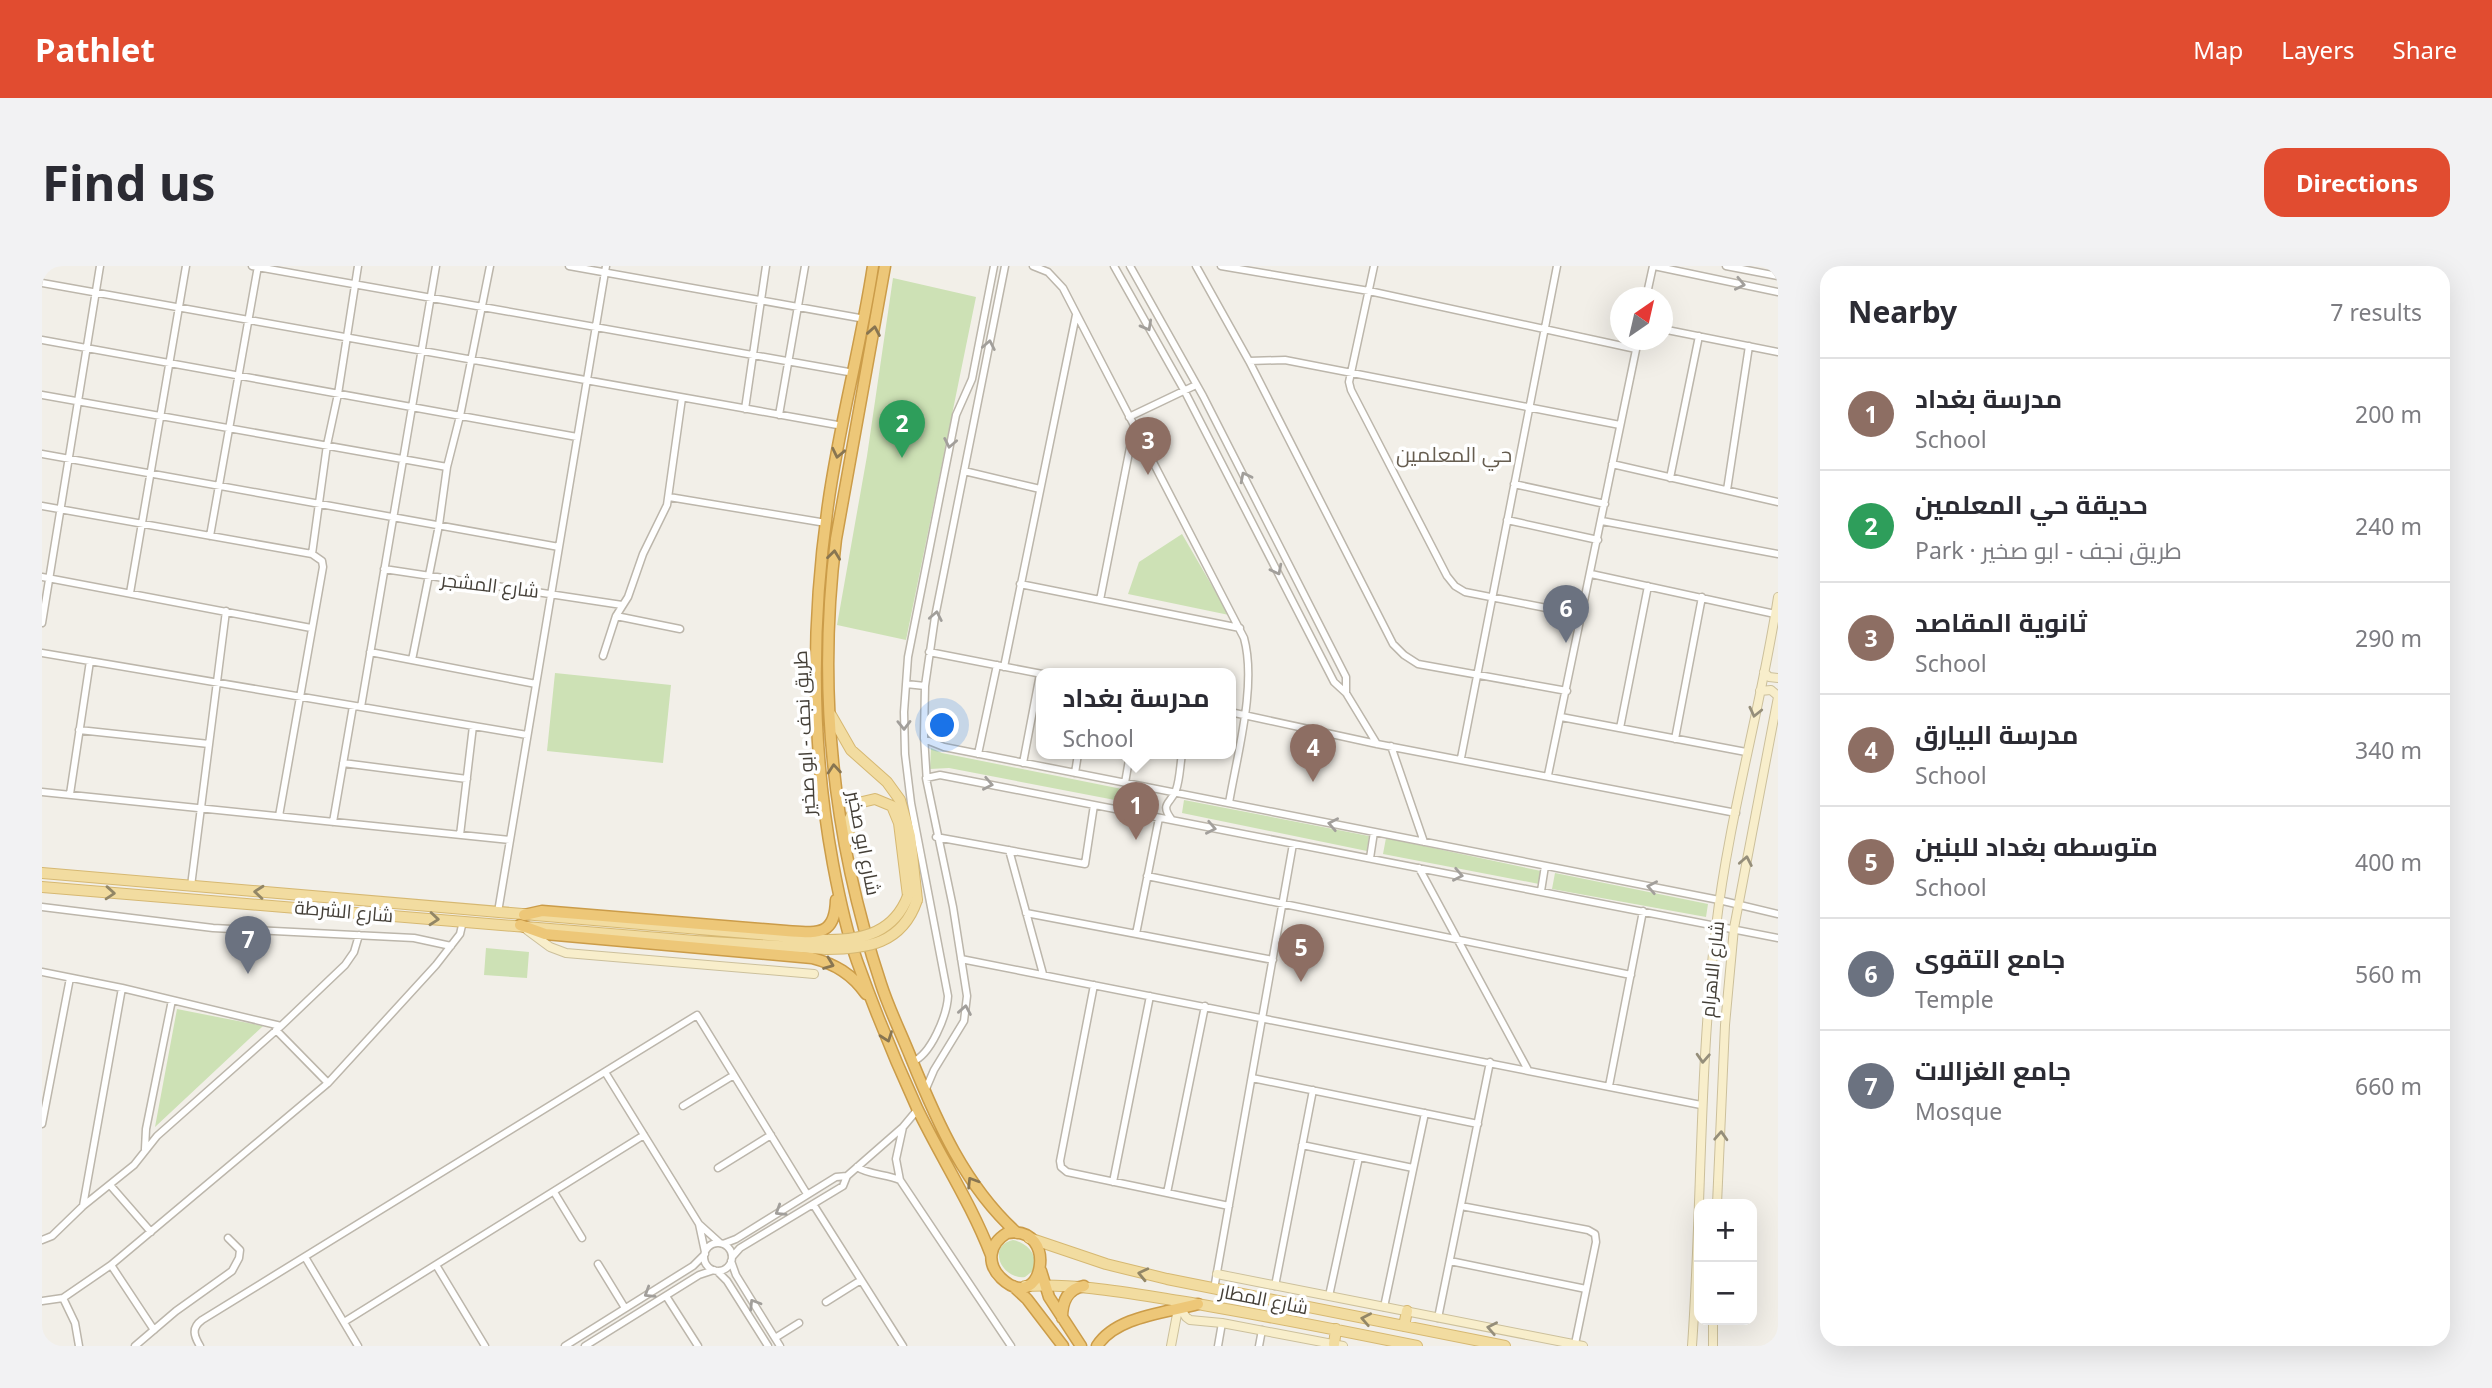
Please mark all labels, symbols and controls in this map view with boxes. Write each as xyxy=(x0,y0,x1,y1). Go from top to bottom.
text: Pathlet xyxy=(35,27,155,72)
text: Map xyxy=(2193,33,2243,66)
text: Layers xyxy=(2281,33,2355,66)
text: Share xyxy=(2393,33,2457,66)
button: Directions xyxy=(2264,148,2450,217)
text: Find us xyxy=(42,149,216,215)
one-way arrow xyxy=(1734,276,1746,291)
north arrow xyxy=(1610,287,1673,350)
text: Nearby xyxy=(1848,291,1957,332)
text: 7 results xyxy=(2330,296,2422,328)
one-way arrow xyxy=(1139,318,1152,331)
one-way arrow xyxy=(866,325,881,337)
one-way arrow xyxy=(981,339,996,351)
text: مدرسة بغداد xyxy=(1915,380,2062,416)
text: 1 xyxy=(1864,398,1878,430)
text: 200 m xyxy=(2355,398,2422,430)
pin: 2 xyxy=(879,400,925,458)
pin: 3 xyxy=(1125,417,1171,475)
text: School xyxy=(1915,423,1987,455)
one-way arrow xyxy=(944,437,959,449)
district label: حي المعلمین xyxy=(1396,440,1512,471)
one-way arrow xyxy=(831,447,846,459)
one-way arrow xyxy=(1240,472,1253,484)
text: حديقة حي المعلمين xyxy=(1915,486,2148,522)
text: 2 xyxy=(1864,510,1878,542)
text: 240 m xyxy=(2355,510,2422,542)
text: Park · طريق نجف - ابو صخير xyxy=(1915,534,2182,566)
one-way arrow xyxy=(827,549,842,560)
one-way arrow xyxy=(1269,563,1283,575)
street label: شارع المشجر xyxy=(438,566,540,605)
pin: 6 xyxy=(1543,585,1589,643)
text: ثانوية المقاصد xyxy=(1915,604,2087,640)
one-way arrow xyxy=(927,610,942,622)
text: 3 xyxy=(1864,622,1878,654)
text: 290 m xyxy=(2355,622,2422,654)
text: School xyxy=(1915,647,1987,679)
street label: طريق نجف - ابو صخير xyxy=(787,650,821,817)
popup xyxy=(1036,668,1236,759)
text: مدرسة بغداد xyxy=(1062,679,1210,715)
one-way arrow xyxy=(1749,706,1763,718)
your location xyxy=(925,708,959,742)
text: مدرسة البيارق xyxy=(1915,716,2078,752)
one-way arrow xyxy=(896,721,912,731)
text: School xyxy=(1062,722,1134,754)
pin: 4 xyxy=(1290,724,1336,782)
text: 4 xyxy=(1864,734,1878,766)
text: 340 m xyxy=(2355,734,2422,766)
text: School xyxy=(1915,759,1987,791)
one-way arrow xyxy=(827,763,842,774)
one-way arrow xyxy=(982,776,994,791)
pin: 1 xyxy=(1113,782,1159,840)
street label: شارع ابو صخير xyxy=(840,787,887,898)
one-way arrow xyxy=(1327,818,1339,833)
one-way arrow xyxy=(1205,820,1217,835)
text: متوسطه بغداد للبنين xyxy=(1915,828,2158,864)
text: 5 xyxy=(1864,846,1878,878)
text: 400 m xyxy=(2355,846,2422,878)
one-way arrow xyxy=(1738,855,1753,867)
one-way arrow xyxy=(1452,867,1464,882)
text: School xyxy=(1915,871,1987,903)
one-way arrow xyxy=(1646,880,1658,895)
one-way arrow xyxy=(105,885,116,900)
one-way arrow xyxy=(254,885,265,900)
street label: شارع الشرطة xyxy=(294,894,394,929)
one-way arrow xyxy=(429,911,440,926)
pin: 7 xyxy=(225,916,271,974)
street label: شارع الاهرام xyxy=(1694,919,1731,1019)
pin: 5 xyxy=(1278,924,1324,982)
text: جامع التقوى xyxy=(1915,940,2065,976)
one-way arrow xyxy=(823,956,835,970)
text: 6 xyxy=(1864,958,1878,990)
text: 560 m xyxy=(2355,958,2422,990)
text: Temple xyxy=(1915,983,1994,1015)
one-way arrow xyxy=(957,1004,972,1016)
one-way arrow xyxy=(879,1031,893,1043)
text: جامع الغزالات xyxy=(1915,1052,2071,1088)
one-way arrow xyxy=(1696,1053,1711,1064)
text: 7 xyxy=(1864,1070,1878,1102)
text: 660 m xyxy=(2355,1070,2422,1102)
text: Mosque xyxy=(1915,1095,2002,1127)
one-way arrow xyxy=(1713,1130,1728,1141)
one-way arrow xyxy=(968,1177,981,1190)
map controls xyxy=(1694,1199,1757,1325)
button: + xyxy=(1694,1199,1757,1262)
one-way arrow xyxy=(775,1203,788,1216)
button: − xyxy=(1694,1262,1757,1325)
one-way arrow xyxy=(1137,1268,1149,1282)
street label: شارع المطار xyxy=(1216,1277,1311,1321)
one-way arrow xyxy=(644,1285,657,1298)
one-way arrow xyxy=(750,1299,763,1312)
one-way arrow xyxy=(1360,1312,1372,1327)
one-way arrow xyxy=(1486,1321,1498,1336)

